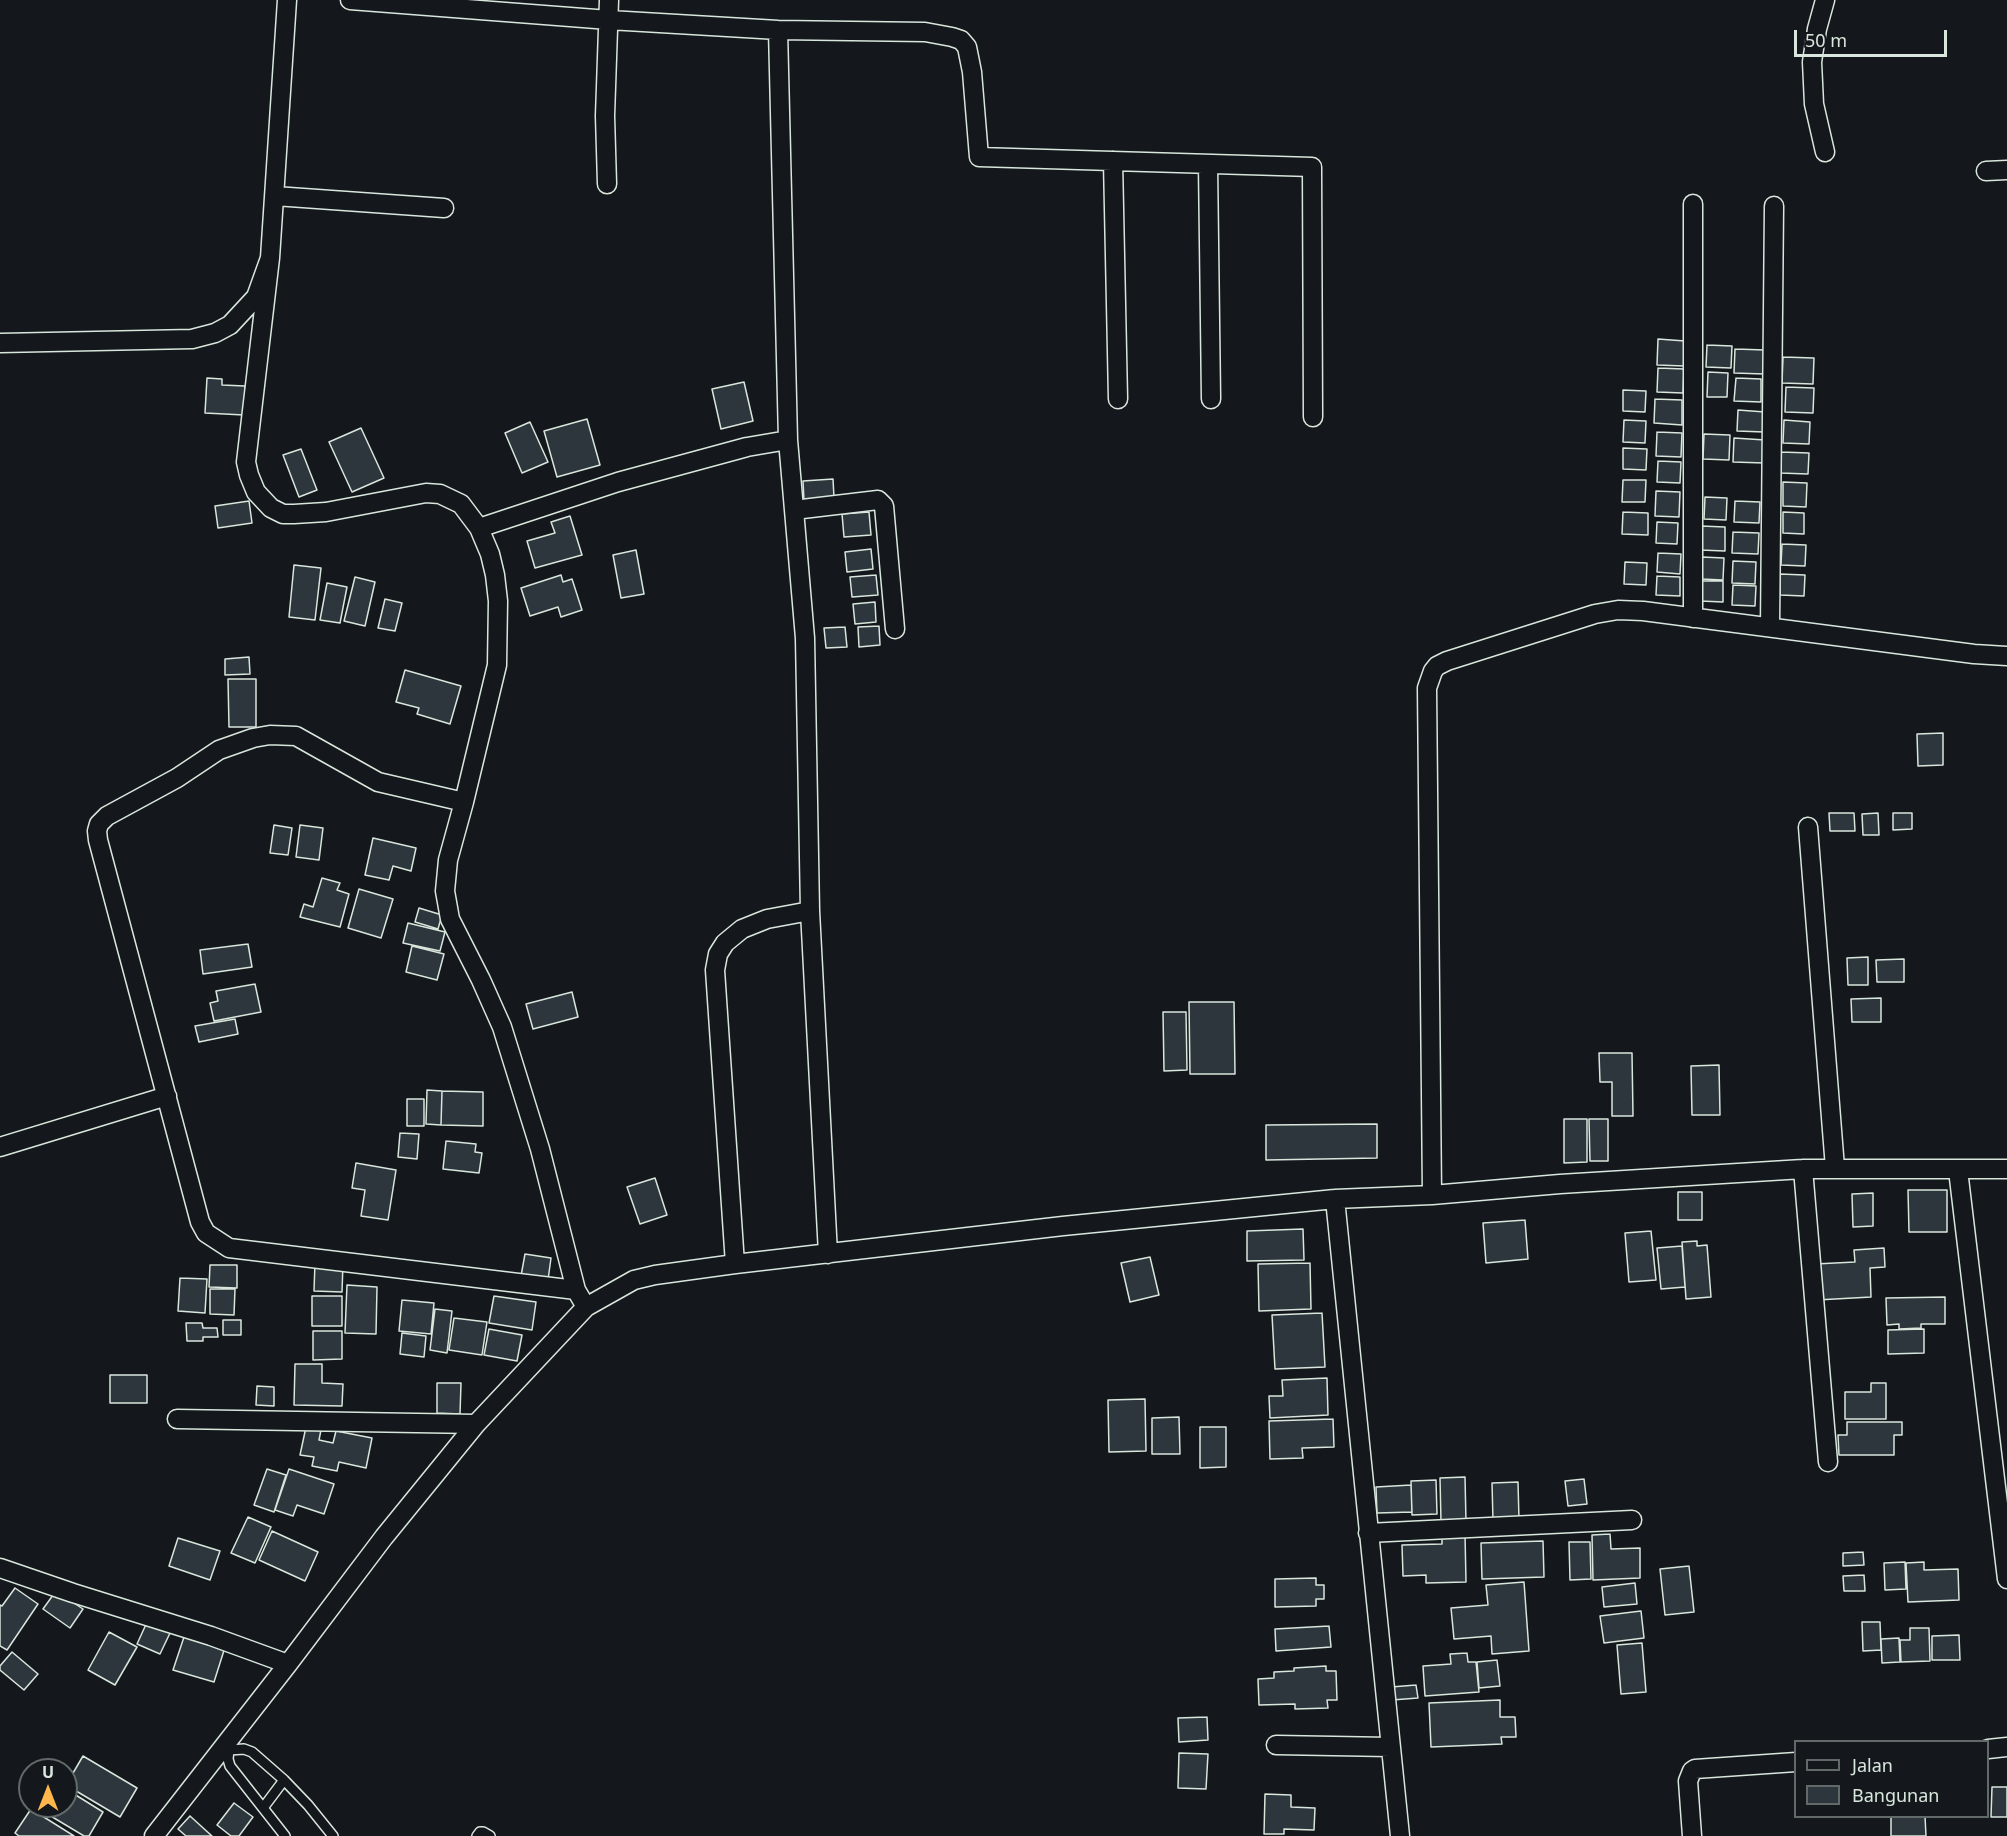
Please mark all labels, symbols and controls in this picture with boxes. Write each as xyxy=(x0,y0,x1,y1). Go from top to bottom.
scale bar xyxy=(1797,18,1950,56)
text: 50 m xyxy=(1805,28,1847,52)
legend xyxy=(1794,1740,1989,1818)
text: Jalan xyxy=(1852,1753,1893,1777)
north arrow xyxy=(18,1758,78,1818)
text: U xyxy=(42,1761,54,1783)
text: Bangunan xyxy=(1852,1783,1939,1807)

